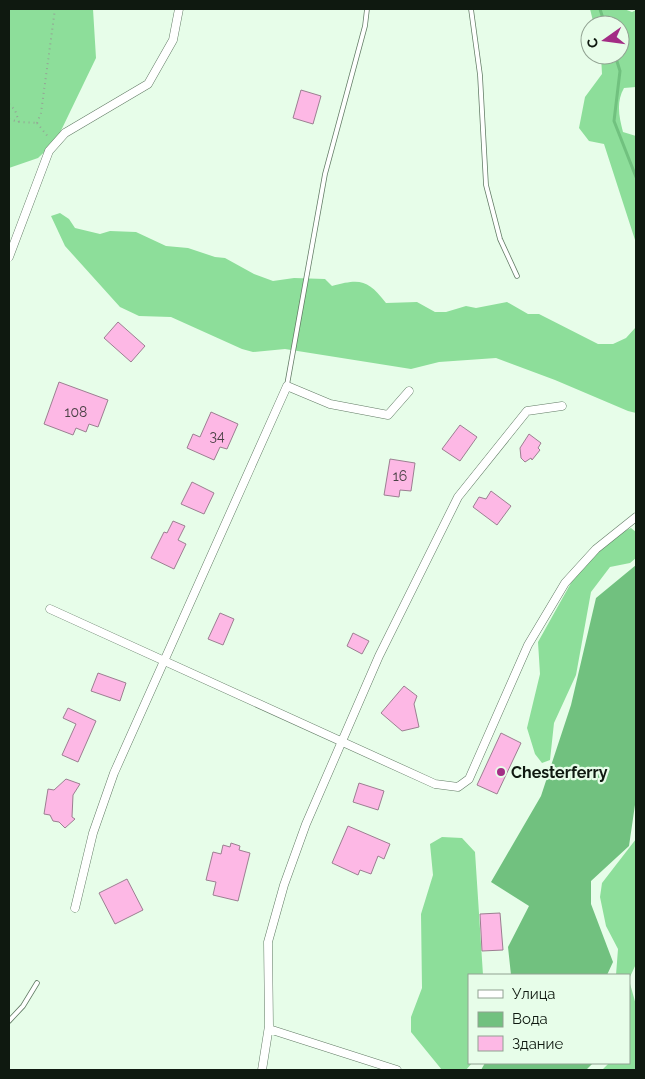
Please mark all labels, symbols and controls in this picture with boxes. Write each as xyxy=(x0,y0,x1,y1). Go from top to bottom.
north arrow xyxy=(580,15,630,65)
text: С xyxy=(583,36,601,50)
house number: 108 xyxy=(65,404,87,420)
house number: 34 xyxy=(209,428,225,444)
house number: 16 xyxy=(393,468,407,484)
place label: Chesterferry xyxy=(511,763,608,782)
marker: Chesterferry xyxy=(495,766,507,778)
legend xyxy=(468,974,630,1064)
text: Улица xyxy=(512,985,556,1003)
text: Вода xyxy=(512,1010,548,1028)
text: Здание xyxy=(512,1035,564,1053)

